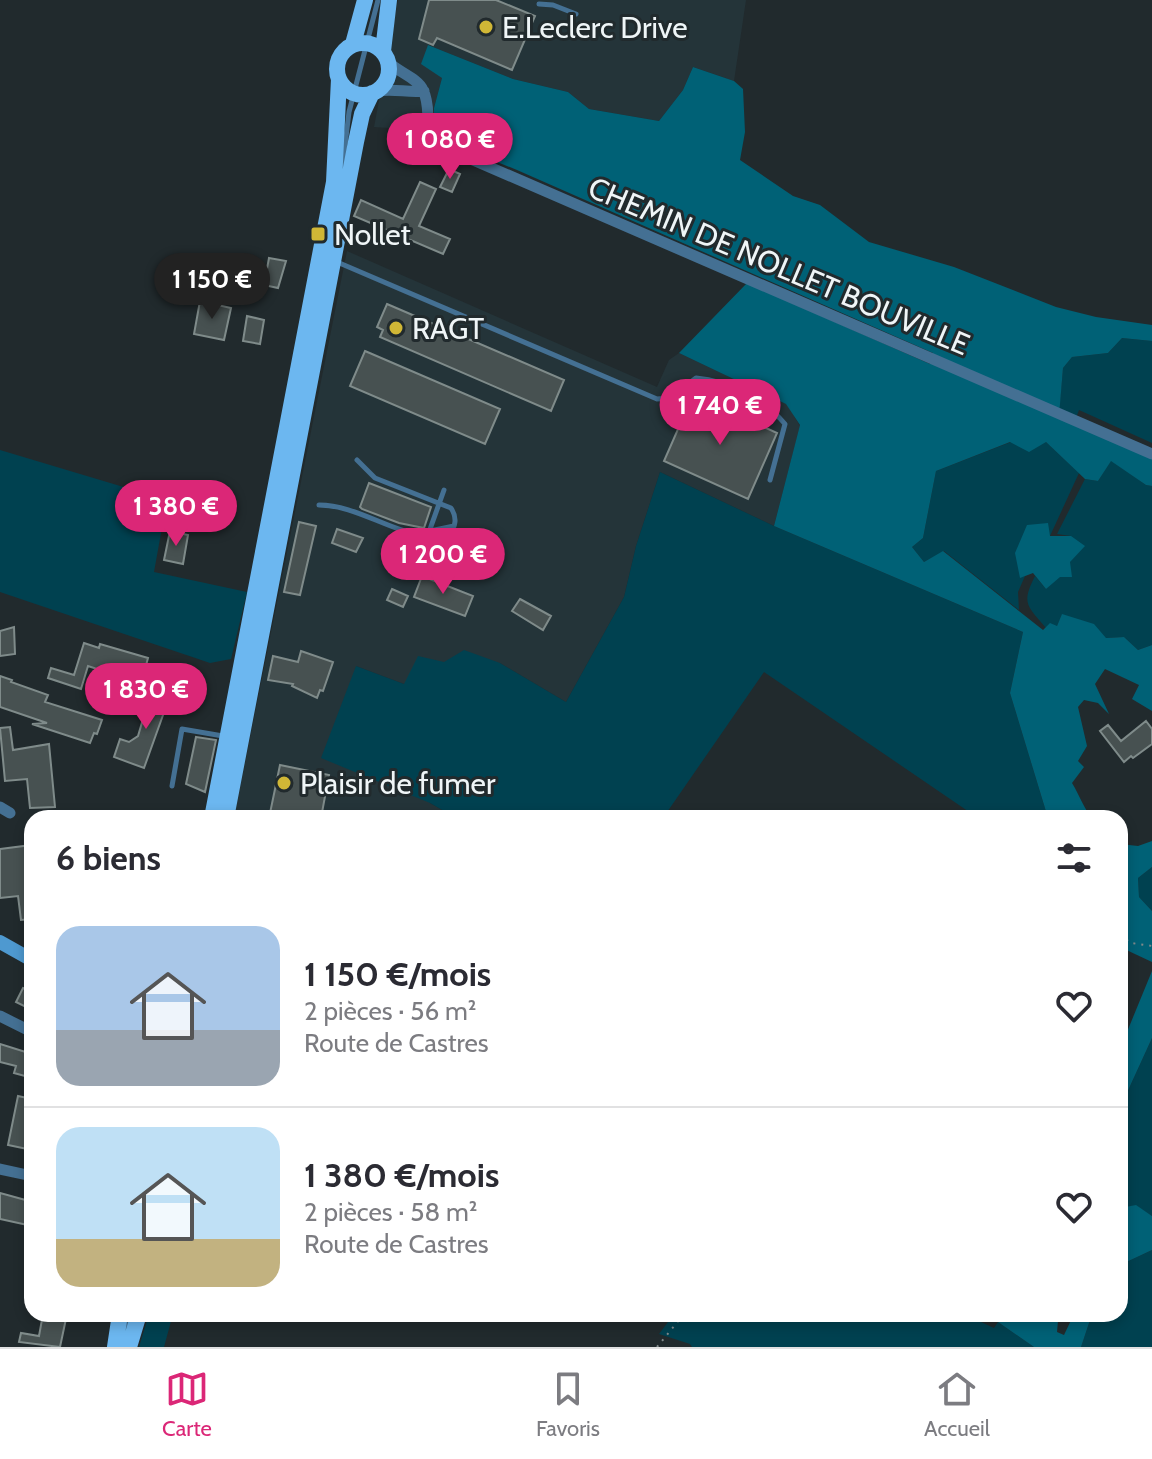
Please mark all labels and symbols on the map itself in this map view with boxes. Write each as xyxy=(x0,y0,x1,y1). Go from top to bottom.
place label: E.Leclerc Drive xyxy=(502,9,688,46)
marker: E.Leclerc Drive xyxy=(477,18,495,36)
pin: 1 080 € xyxy=(376,113,524,181)
street label: CHEMIN DE NOLLET BOUVILLE xyxy=(583,169,975,363)
place label: Nollet xyxy=(334,216,411,253)
marker: Nollet xyxy=(309,225,327,243)
pin: 1 150 € xyxy=(138,253,286,321)
place label: RAGT xyxy=(412,310,484,347)
marker: RAGT xyxy=(387,319,405,337)
pin: 1 740 € xyxy=(646,379,794,447)
pin: 1 380 € xyxy=(102,480,250,548)
pin: 1 200 € xyxy=(369,528,517,596)
pin: 1 830 € xyxy=(72,663,220,731)
place label: Plaisir de fumer xyxy=(300,765,496,802)
marker: Plaisir de fumer xyxy=(275,774,293,792)

